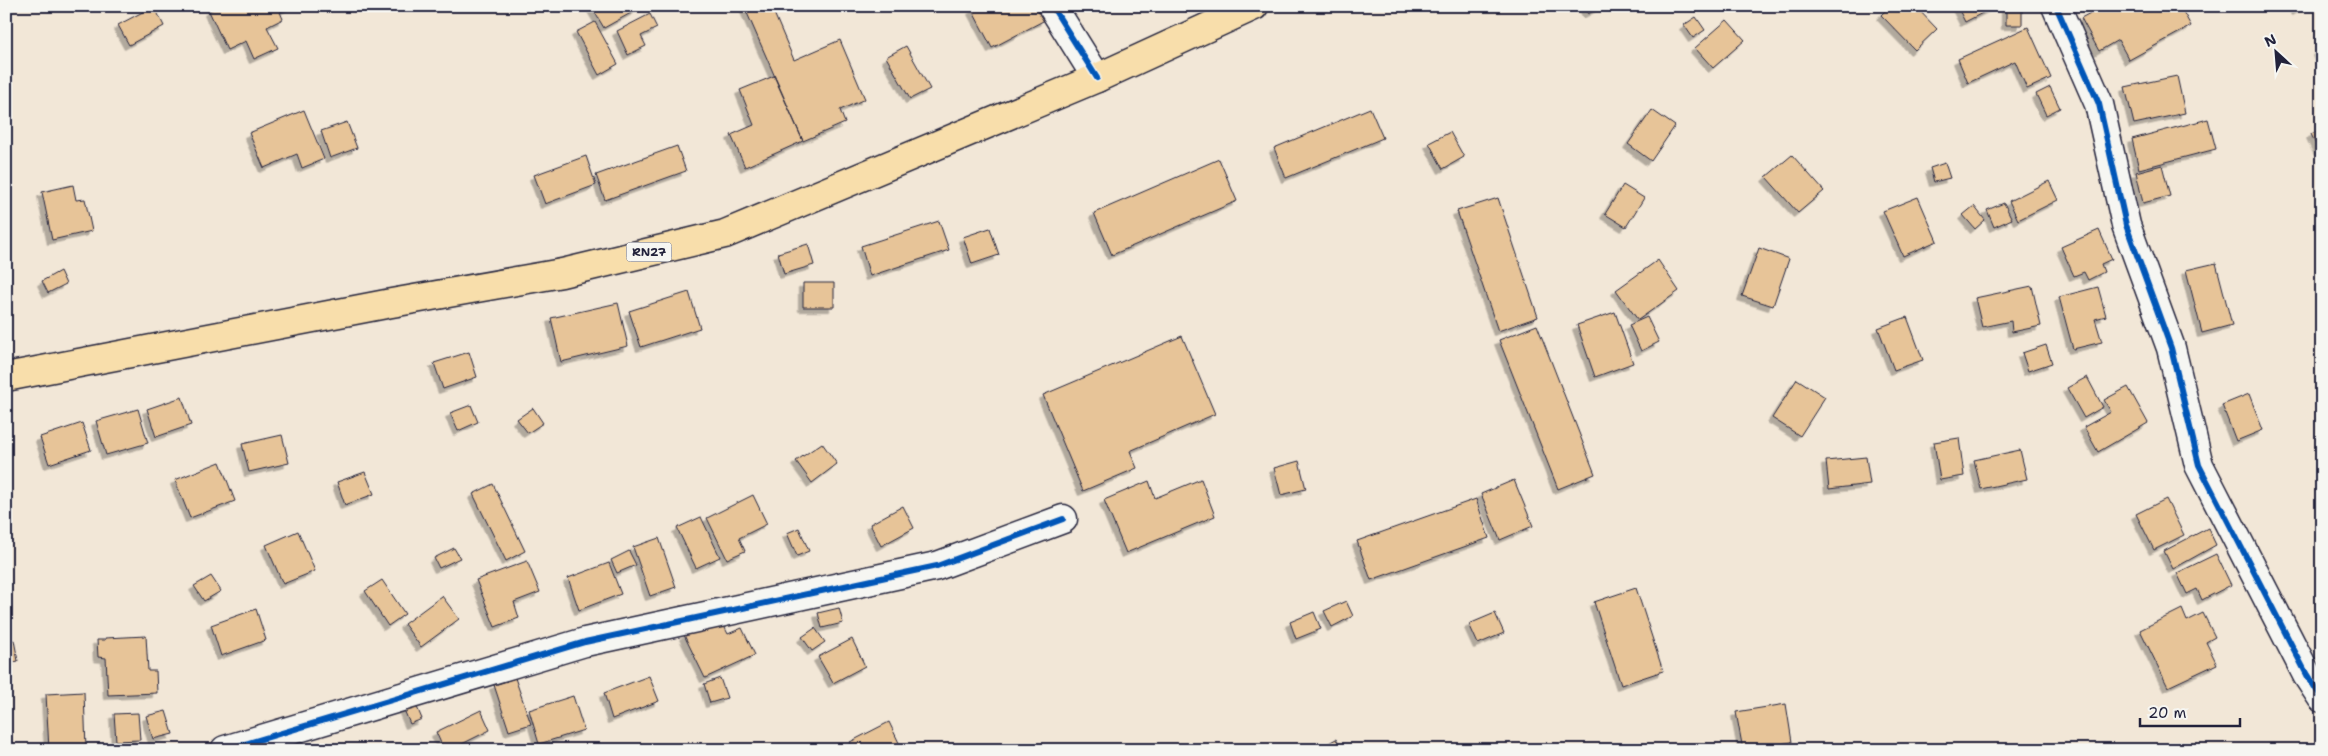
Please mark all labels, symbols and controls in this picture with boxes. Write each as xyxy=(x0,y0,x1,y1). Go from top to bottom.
north arrow xyxy=(2250,28,2300,78)
text: N xyxy=(2261,30,2279,51)
road number: RN27 xyxy=(626,242,672,262)
scale bar xyxy=(2140,696,2240,728)
text: 20 m xyxy=(2148,703,2187,723)

